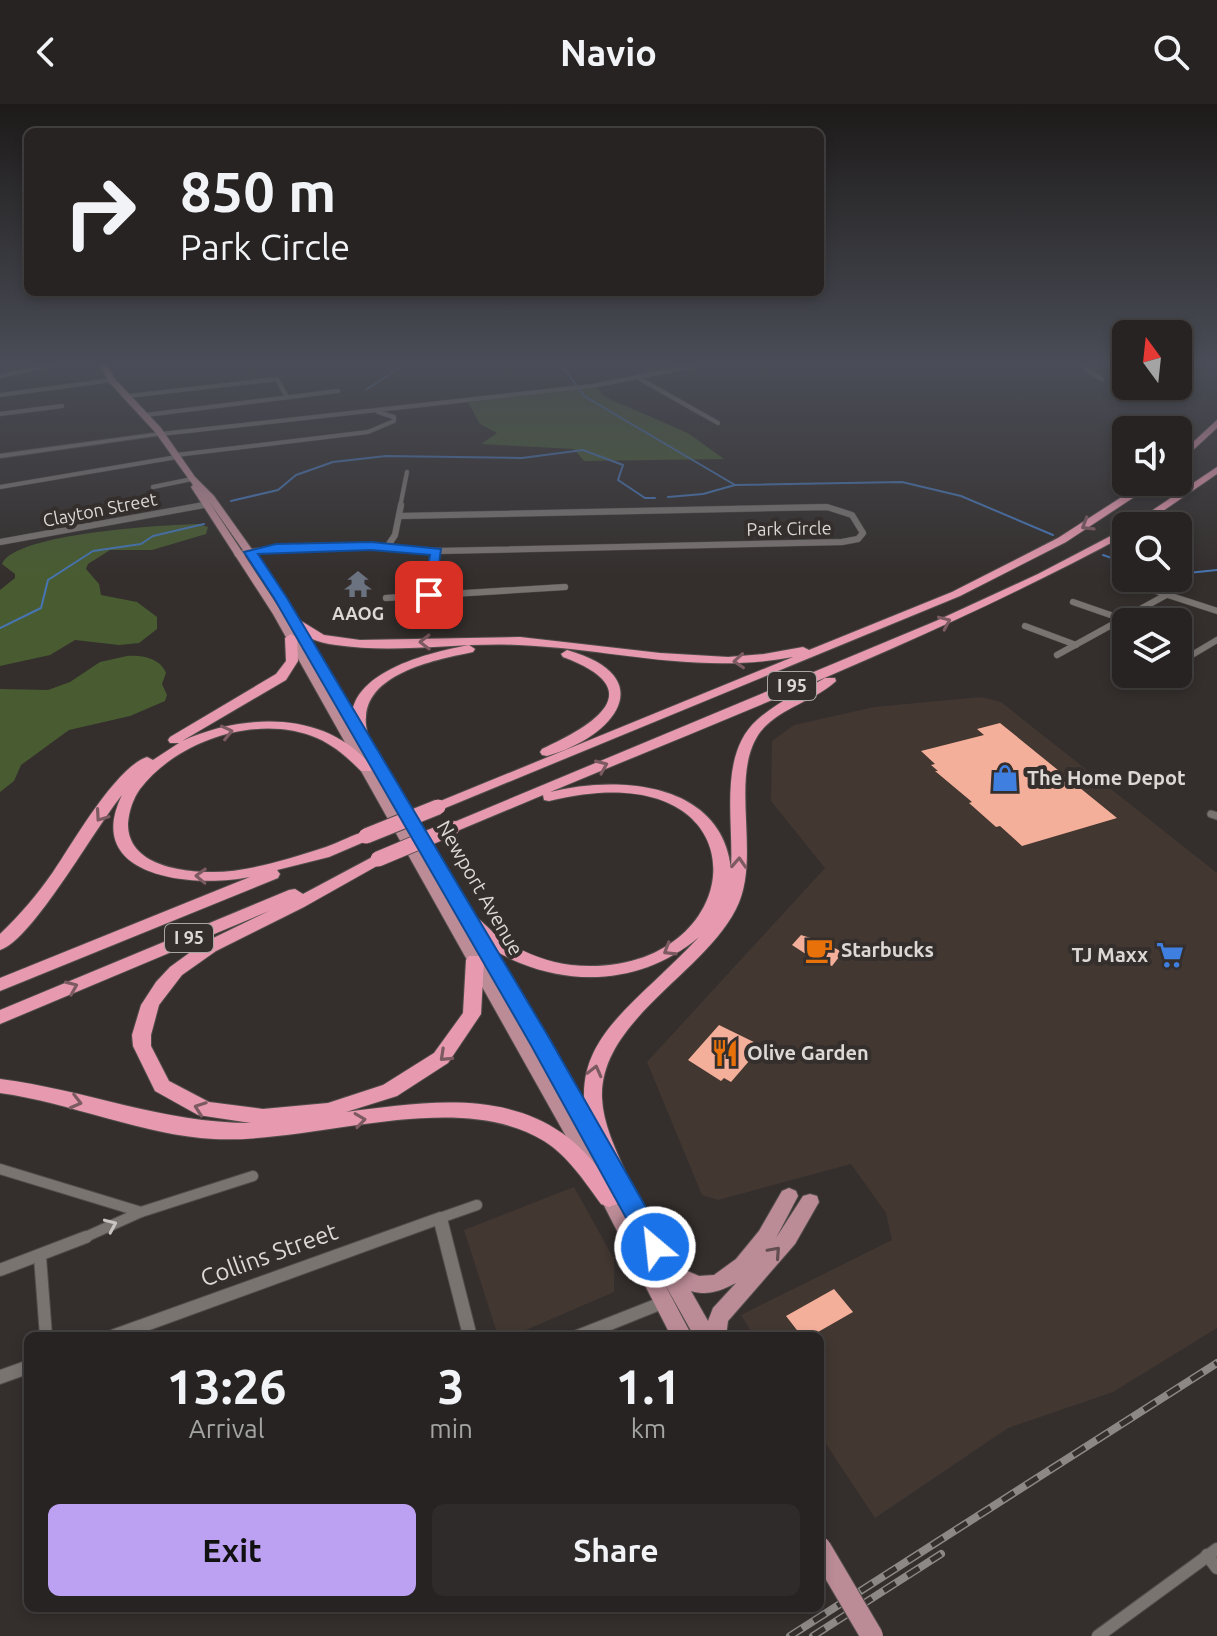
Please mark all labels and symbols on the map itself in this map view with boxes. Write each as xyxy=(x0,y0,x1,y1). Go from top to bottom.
north arrow xyxy=(1112,320,1192,400)
street label: Clayton Street xyxy=(41,488,159,530)
one-way arrow xyxy=(1081,516,1096,531)
street label: Park Circle xyxy=(746,517,832,539)
pin xyxy=(395,561,463,629)
temple icon: AAOG xyxy=(343,569,373,599)
place label: AAOG xyxy=(332,603,384,623)
one-way arrow xyxy=(936,616,951,632)
one-way arrow xyxy=(418,633,431,651)
one-way arrow xyxy=(732,652,745,669)
road number: I 95 xyxy=(768,672,816,700)
one-way arrow xyxy=(219,724,233,741)
one-way arrow xyxy=(594,759,608,776)
shop icon: The Home Depot xyxy=(990,763,1020,793)
place label: The Home Depot xyxy=(1027,766,1186,789)
one-way arrow xyxy=(96,807,111,821)
street label: Newport Avenue xyxy=(433,816,528,959)
one-way arrow xyxy=(730,856,747,869)
one-way arrow xyxy=(194,867,207,885)
road number: I 95 xyxy=(165,924,213,952)
cafe icon: Starbucks xyxy=(804,935,834,965)
place label: Starbucks xyxy=(841,938,934,961)
supermarket icon: TJ Maxx xyxy=(1155,940,1185,970)
one-way arrow xyxy=(663,941,678,956)
place label: TJ Maxx xyxy=(1072,943,1148,966)
one-way arrow xyxy=(64,980,78,997)
restaurant icon: Olive Garden xyxy=(710,1038,740,1068)
place label: Olive Garden xyxy=(747,1041,869,1064)
one-way arrow xyxy=(440,1046,454,1061)
one-way arrow xyxy=(586,1065,603,1079)
one-way arrow xyxy=(69,1092,83,1109)
one-way arrow xyxy=(194,1101,208,1118)
one-way arrow xyxy=(353,1112,367,1129)
position arrow xyxy=(613,1205,697,1289)
street label: Collins Street xyxy=(197,1217,342,1292)
one-way arrow xyxy=(103,1219,117,1235)
one-way arrow xyxy=(766,1246,780,1261)

